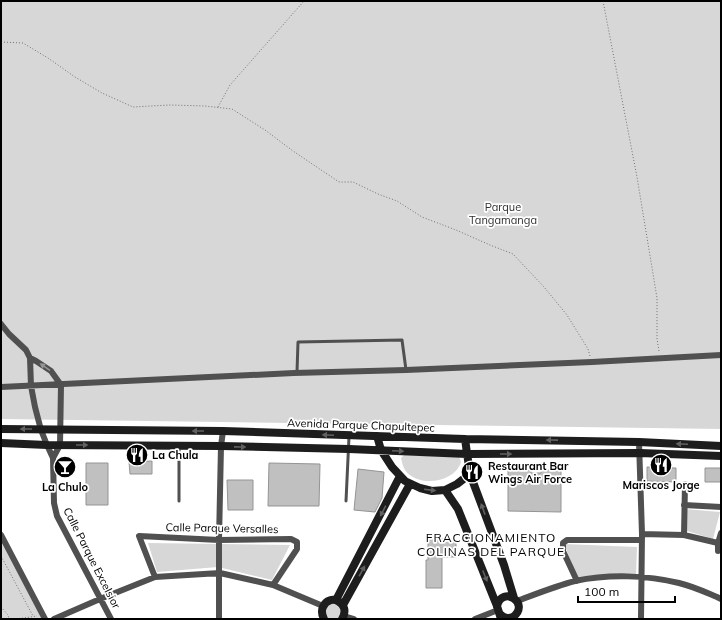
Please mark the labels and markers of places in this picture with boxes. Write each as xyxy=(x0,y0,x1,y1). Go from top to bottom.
restaurant icon: La Chula xyxy=(124,442,150,468)
place label: La Chula xyxy=(152,448,199,462)
restaurant icon: Mariscos Jorge xyxy=(648,452,674,478)
bar icon: La Chulo xyxy=(52,454,78,480)
restaurant icon: Restaurant Bar Wings Air Force xyxy=(459,459,485,485)
place label: Restaurant Bar Wings Air Force xyxy=(488,459,572,486)
place label: Mariscos Jorge xyxy=(622,478,700,492)
place label: La Chulo xyxy=(42,480,89,494)

